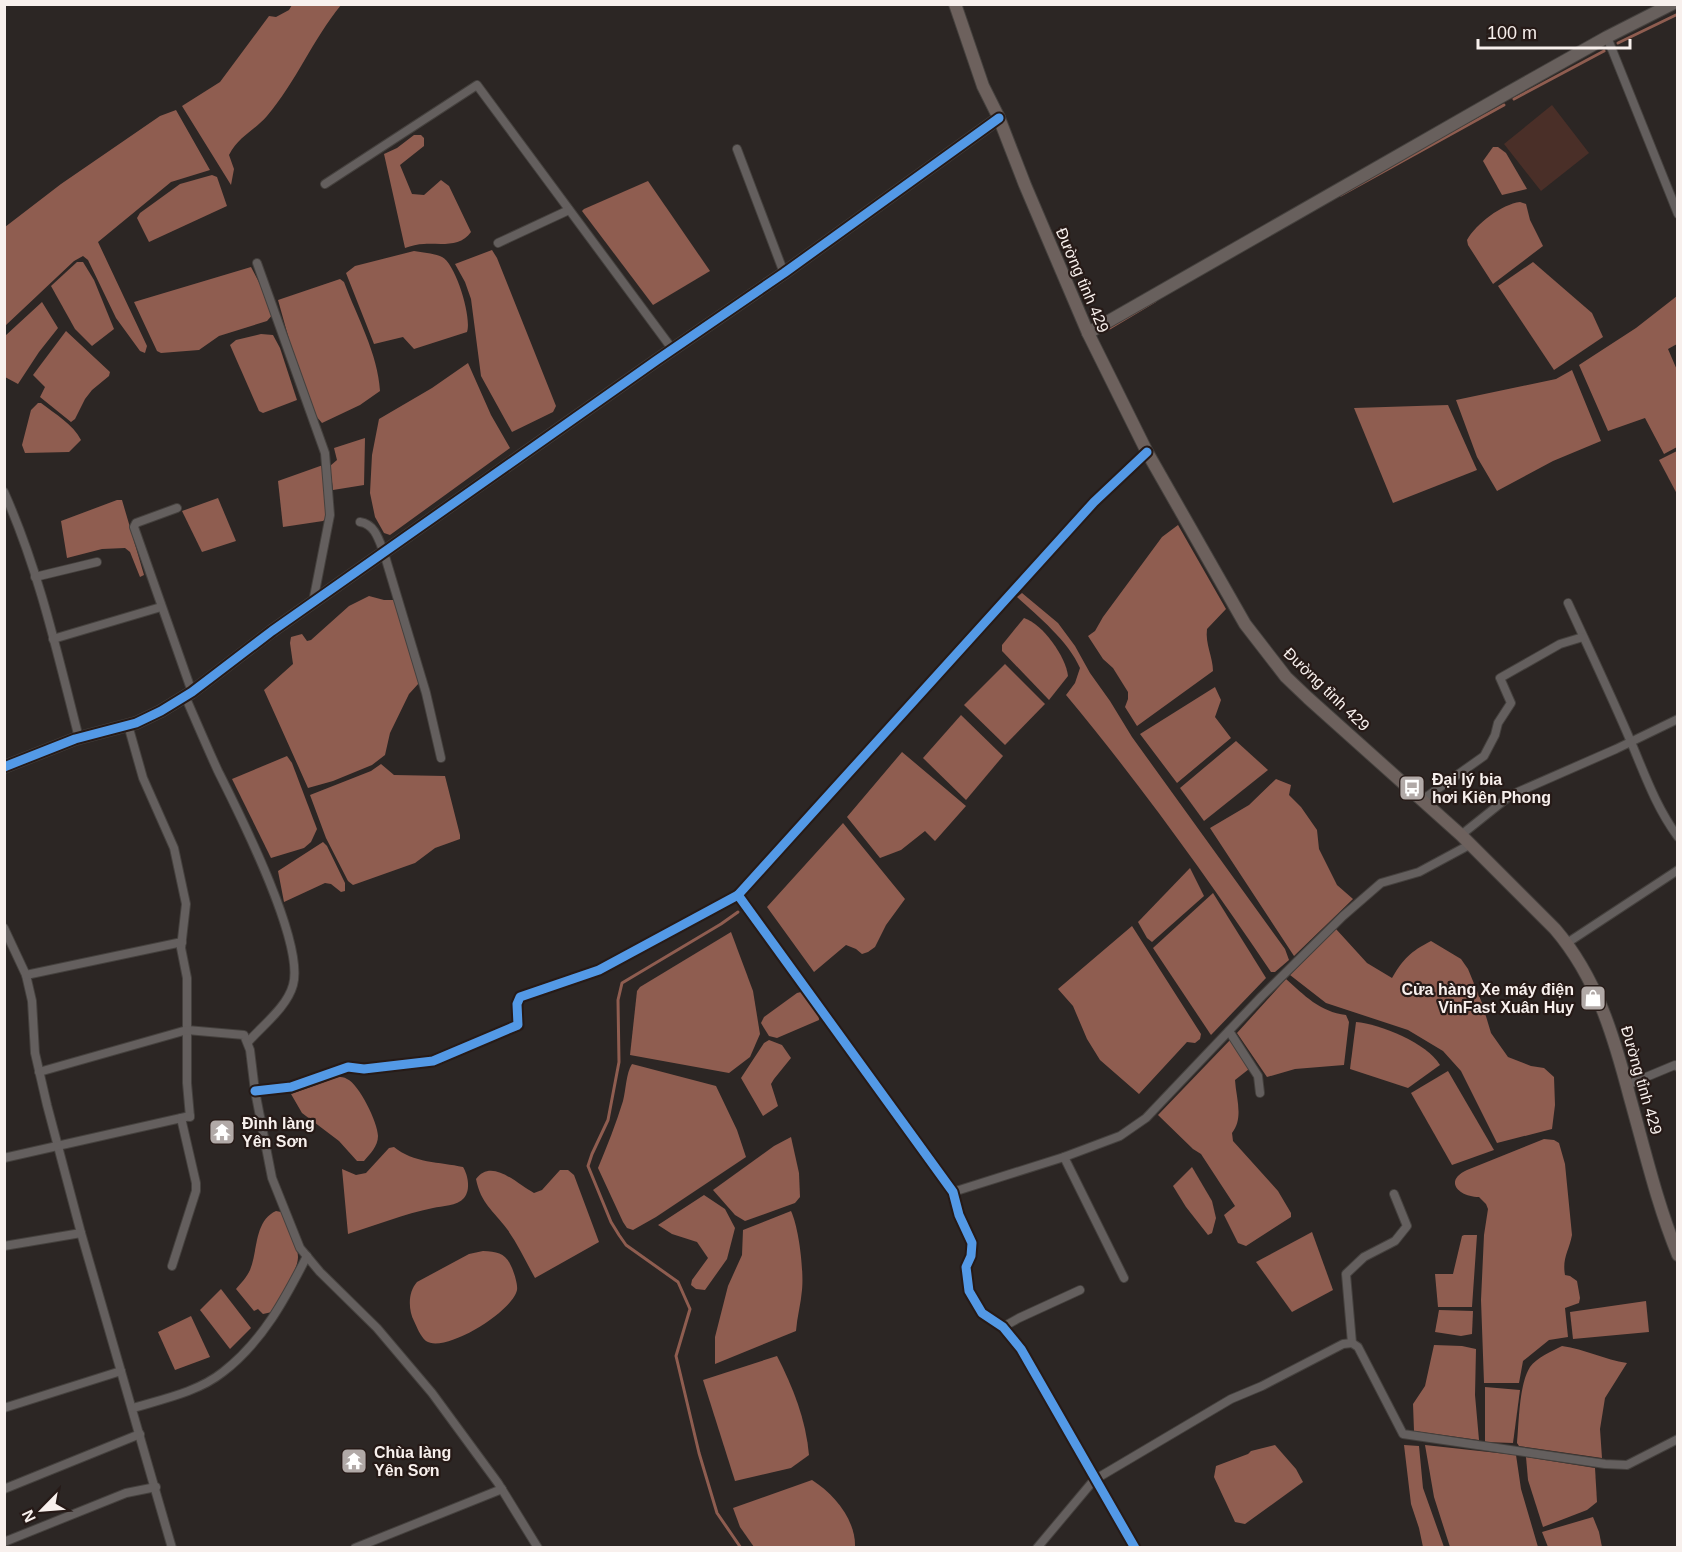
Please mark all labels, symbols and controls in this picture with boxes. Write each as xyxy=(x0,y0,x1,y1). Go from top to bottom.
scale bar xyxy=(1478,12,1630,50)
text: 100 m xyxy=(1487,23,1537,43)
street label: Đường tỉnh 429 xyxy=(1053,225,1112,335)
street label: Đường tỉnh 429 xyxy=(1280,644,1373,734)
place label: Đại lý bia hơi Kiên Phong xyxy=(1432,771,1551,806)
bus stop icon: Đại lý bia hơi Kiên Phong xyxy=(1397,773,1427,803)
place label: Cửa hàng Xe máy điện VinFast Xuân Huy xyxy=(1401,981,1574,1016)
shop icon: Cửa hàng Xe máy điện VinFast Xuân Huy xyxy=(1578,983,1608,1013)
street label: Đường tỉnh 429 xyxy=(1618,1024,1665,1136)
place label: Đình làng Yên Sơn xyxy=(242,1115,315,1150)
temple icon: Đình làng Yên Sơn xyxy=(207,1117,237,1147)
place label: Chùa làng Yên Sơn xyxy=(374,1444,451,1479)
temple icon: Chùa làng Yên Sơn xyxy=(339,1446,369,1476)
north arrow xyxy=(12,1480,72,1540)
text: N xyxy=(19,1507,39,1525)

